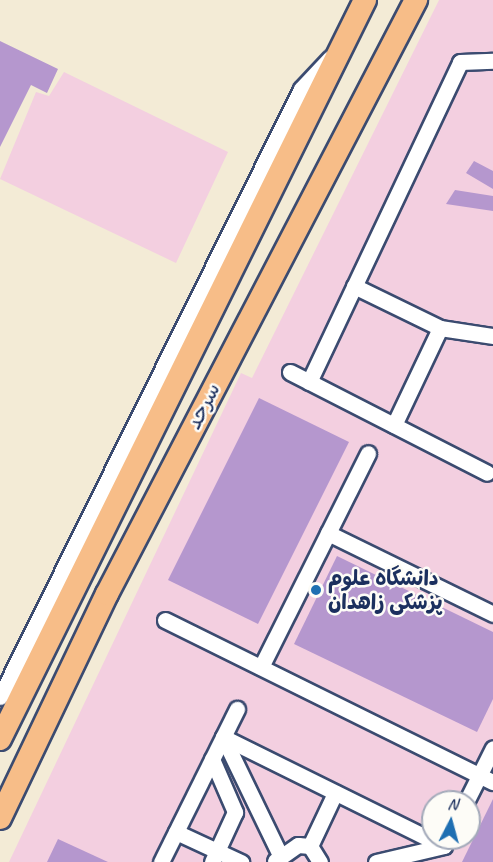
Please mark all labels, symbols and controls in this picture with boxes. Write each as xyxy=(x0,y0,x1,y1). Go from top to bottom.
street label: سرحد xyxy=(181,379,225,433)
place label: دانشگاه علوم پزشکی زاهدان xyxy=(328,565,443,615)
marker: دانشگاه علوم پزشکی زاهدان xyxy=(309,583,323,597)
north arrow xyxy=(421,790,481,850)
text: N xyxy=(447,794,459,815)

